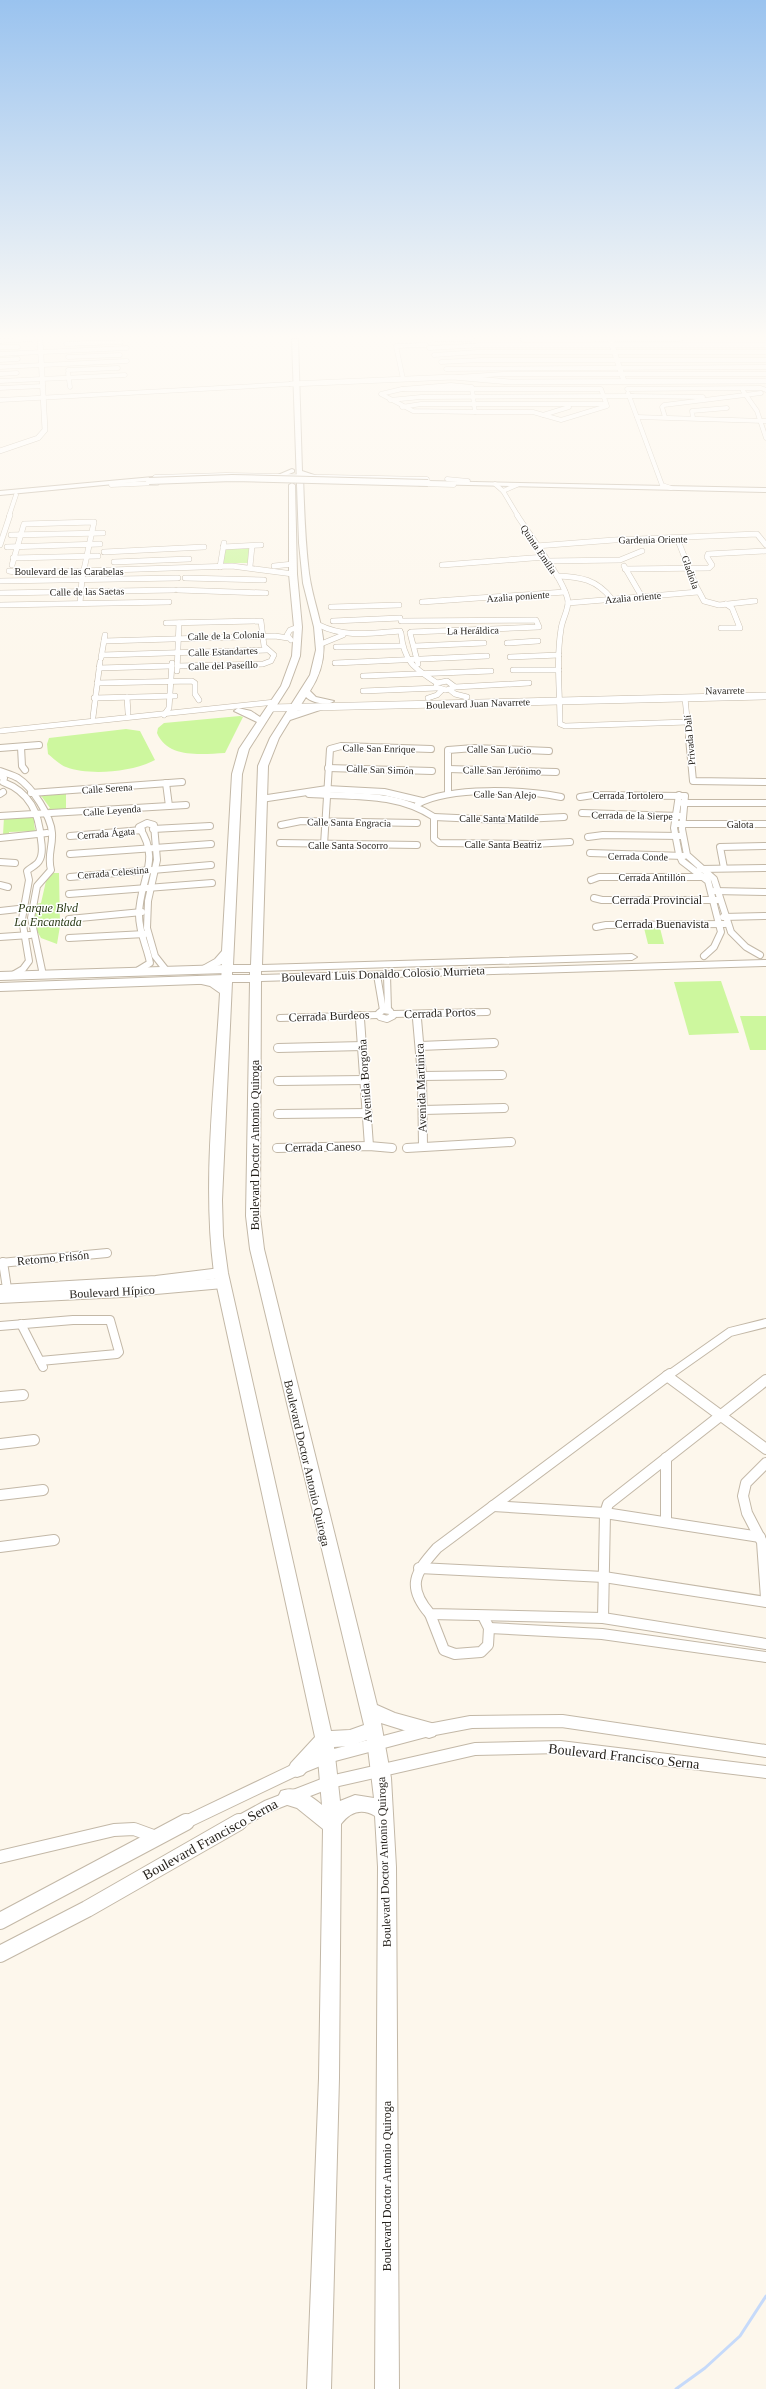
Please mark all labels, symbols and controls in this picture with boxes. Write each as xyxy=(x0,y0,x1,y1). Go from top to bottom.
street label: Quinta Emilia xyxy=(518,523,559,576)
street label: Gardenia Oriente xyxy=(618,533,688,546)
street label: Gladiola xyxy=(680,554,702,591)
street label: Boulevard de las Carabelas xyxy=(14,566,124,577)
street label: Calle de las Saetas xyxy=(50,585,125,598)
street label: Azalia poniente xyxy=(486,589,550,604)
street label: Azalia oriente xyxy=(604,590,662,605)
street label: La Heráldica xyxy=(447,625,500,636)
street label: Calle de la Colonia xyxy=(187,629,265,642)
street label: Calle Estandartes xyxy=(188,645,258,658)
street label: Calle del Paseíllo xyxy=(188,659,258,672)
street label: Navarrete xyxy=(705,685,745,696)
street label: Boulevard Juan Navarrete xyxy=(426,696,531,711)
street label: Privada Dalí xyxy=(682,714,697,765)
street label: Calle San Enrique xyxy=(343,742,416,755)
street label: Calle San Lucio xyxy=(467,743,531,756)
street label: Calle San Simón xyxy=(346,763,414,776)
street label: Calle San Jerónimo xyxy=(463,764,541,777)
street label: Calle Serena xyxy=(81,781,133,796)
street label: Calle San Alejo xyxy=(474,788,536,801)
street label: Cerrada Tortolero xyxy=(592,790,664,801)
street label: Calle Leyenda xyxy=(83,803,142,818)
street label: Cerrada de la Sierpe xyxy=(591,809,673,822)
street label: Calle Santa Matilde xyxy=(459,813,539,824)
street label: Calle Santa Engracia xyxy=(307,816,392,829)
street label: Galota xyxy=(727,819,754,830)
street label: Cerrada Ágata xyxy=(77,825,136,842)
street label: Calle Santa Beatriz xyxy=(464,839,542,850)
street label: Calle Santa Socorro xyxy=(308,840,388,851)
street label: Cerrada Conde xyxy=(608,850,669,863)
street label: Cerrada Celestina xyxy=(77,864,150,881)
street label: Cerrada Antillón xyxy=(619,872,685,883)
street label: Cerrada Provincial xyxy=(612,893,703,907)
park label: Parque Blvd La Encantada xyxy=(13,901,82,929)
street label: Cerrada Buenavista xyxy=(615,917,710,931)
street label: Boulevard Luis Donaldo Colosio Murrieta xyxy=(281,963,486,985)
street label: Cerrada Portos xyxy=(404,1005,476,1021)
street label: Cerrada Burdeos xyxy=(288,1008,370,1024)
street label: Avenida Borgoña xyxy=(355,1038,375,1123)
street label: Avenida Martinica xyxy=(412,1042,430,1133)
street label: Boulevard Doctor Antonio Quiroga xyxy=(248,1059,262,1230)
street label: Cerrada Caneso xyxy=(285,1139,361,1155)
street label: Retorno Frisón xyxy=(16,1248,90,1268)
street label: Boulevard Hípico xyxy=(69,1283,155,1301)
street label: Boulevard Doctor Antonio Quiroga xyxy=(281,1378,333,1548)
street label: Boulevard Francisco Serna xyxy=(548,1741,701,1772)
street label: Boulevard Doctor Antonio Quiroga xyxy=(374,1776,394,1947)
street label: Boulevard Francisco Serna xyxy=(140,1796,281,1883)
street label: Boulevard Doctor Antonio Quiroga xyxy=(380,2100,394,2271)

